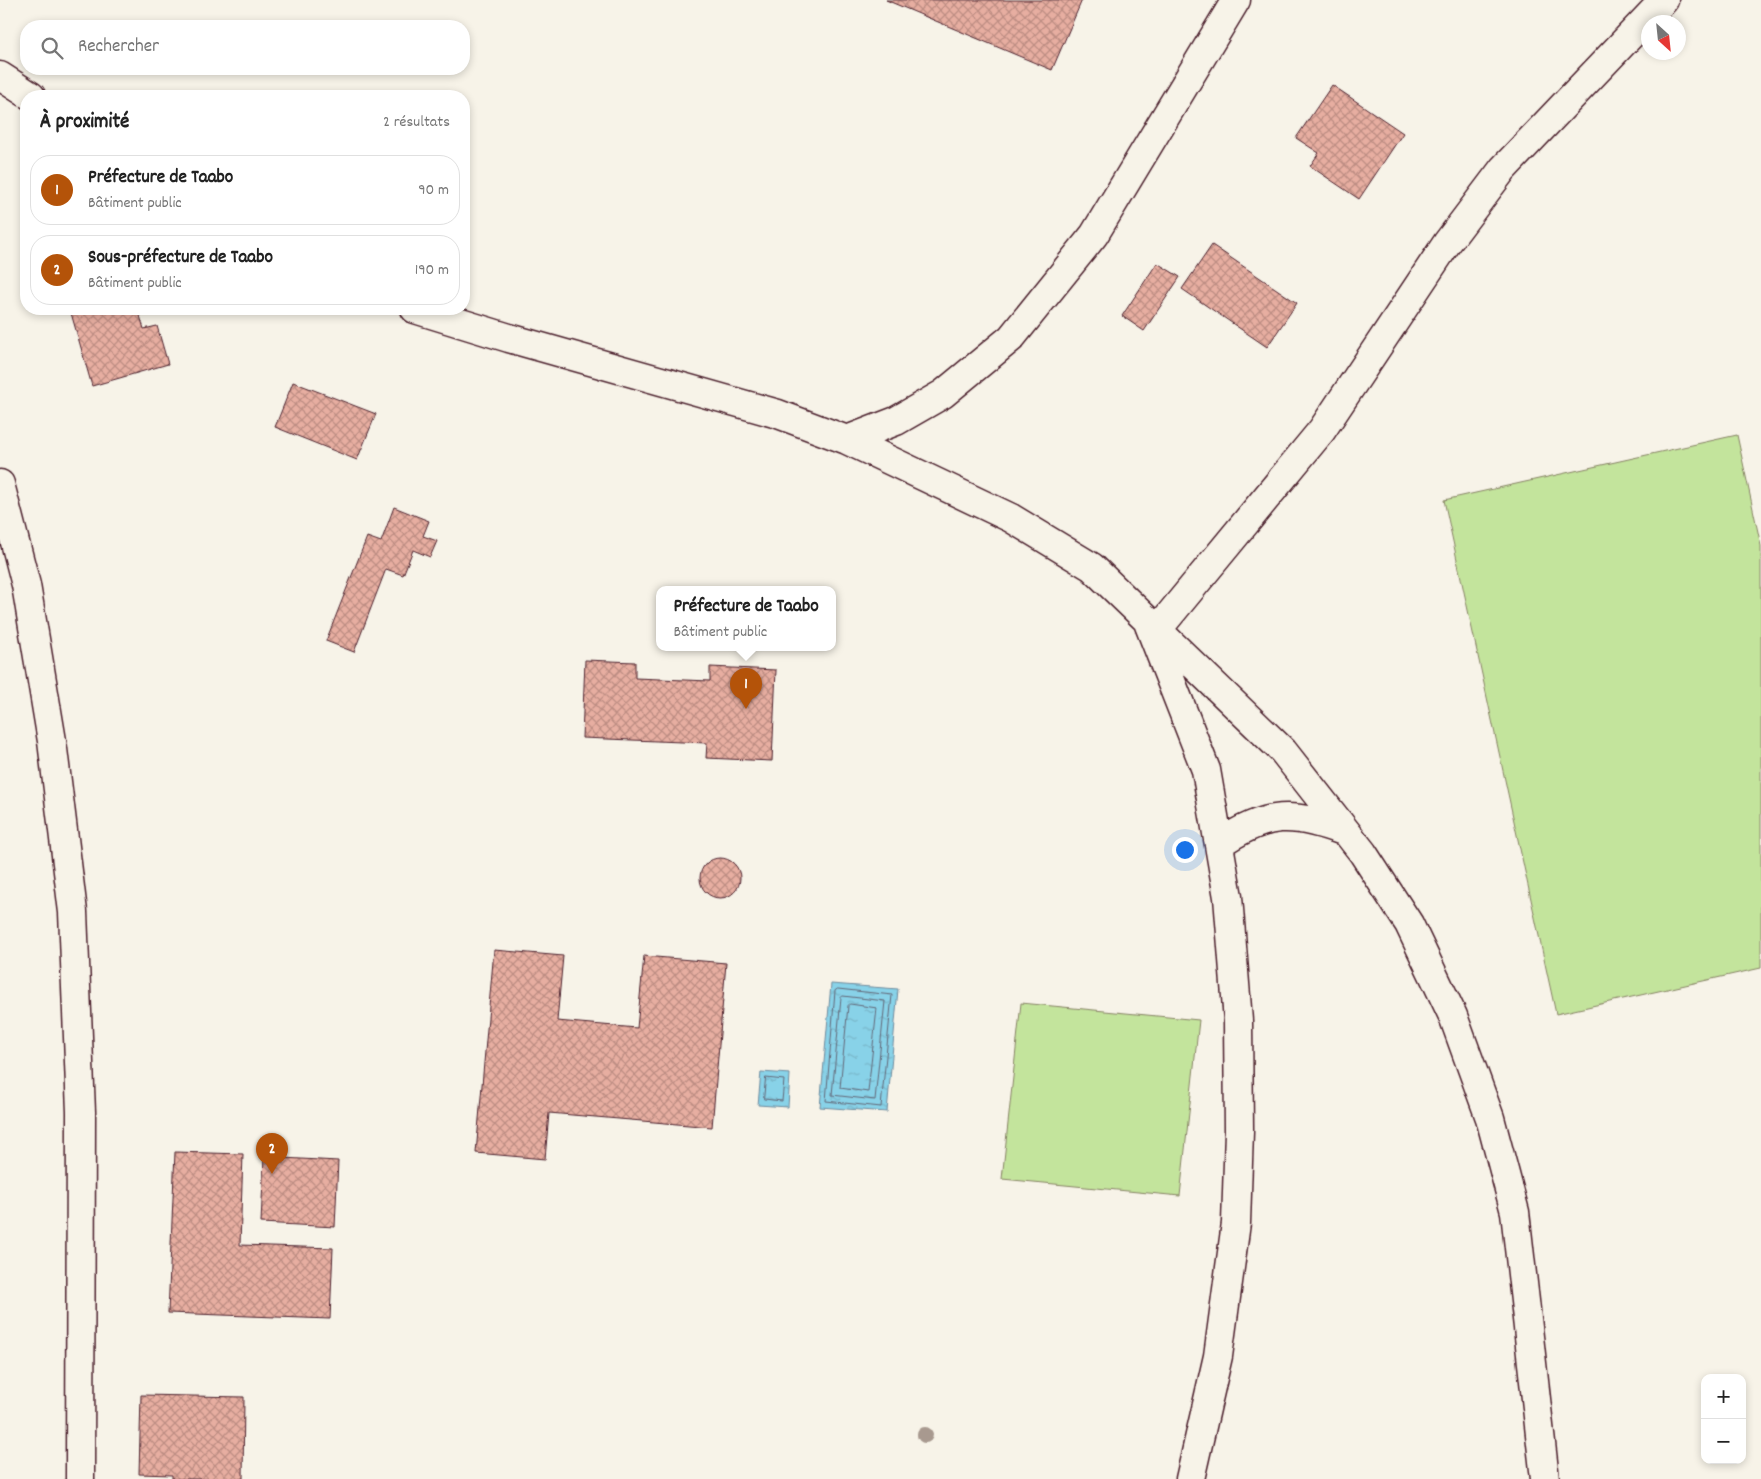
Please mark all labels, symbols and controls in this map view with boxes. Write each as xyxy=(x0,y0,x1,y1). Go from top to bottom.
north arrow xyxy=(1641,15,1686,60)
search box xyxy=(20,20,470,75)
icon: search xyxy=(38,34,66,62)
text: Rechercher xyxy=(78,34,159,61)
text: À proximité xyxy=(40,108,129,138)
text: 2 résultats xyxy=(383,111,450,134)
text: Préfecture de Taabo xyxy=(88,165,233,192)
text: 1 xyxy=(55,179,59,202)
text: 90 m xyxy=(418,179,449,202)
text: Bâtiment public xyxy=(88,192,182,215)
text: Sous-préfecture de Taabo xyxy=(88,245,273,272)
text: 2 xyxy=(54,259,61,282)
text: 190 m xyxy=(415,259,449,282)
text: Bâtiment public xyxy=(88,272,182,295)
popup xyxy=(656,586,836,651)
text: Préfecture de Taabo xyxy=(673,594,819,621)
text: Bâtiment public xyxy=(673,621,767,644)
pin: 1 xyxy=(730,668,762,709)
your location xyxy=(1172,837,1198,863)
pin: 2 xyxy=(256,1133,288,1174)
map controls xyxy=(1701,1374,1746,1464)
button: + xyxy=(1701,1374,1746,1419)
button: − xyxy=(1701,1419,1746,1464)

